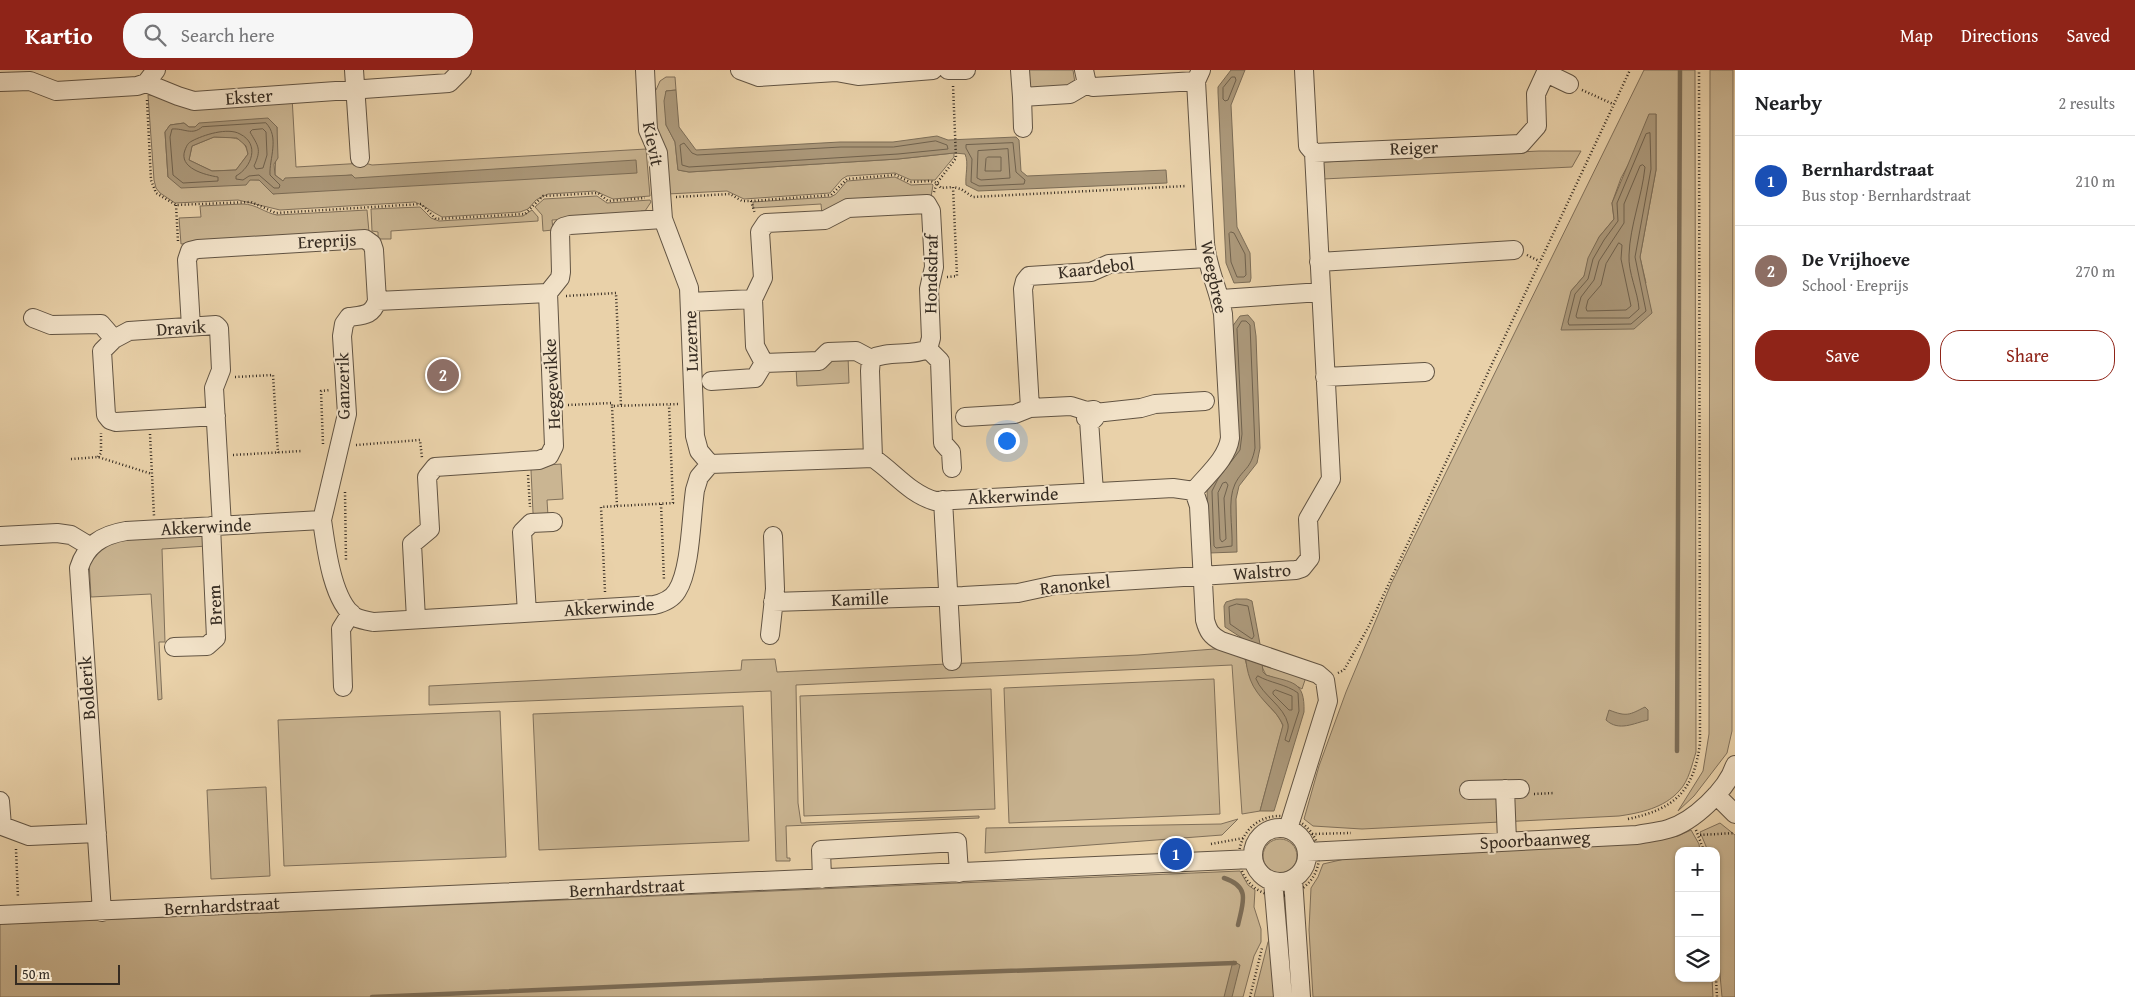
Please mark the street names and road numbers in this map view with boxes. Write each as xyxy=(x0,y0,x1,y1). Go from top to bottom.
street label: Ekster xyxy=(224,81,274,112)
street label: Kievit xyxy=(636,119,671,169)
street label: Reiger xyxy=(1389,133,1439,162)
street label: Ereprijs xyxy=(297,225,357,256)
street label: Hondsdraf xyxy=(916,232,945,314)
street label: Weegbree xyxy=(1194,238,1235,316)
street label: Kaardebol xyxy=(1056,249,1136,286)
street label: Luzerne xyxy=(676,310,705,372)
street label: Dravik xyxy=(155,312,207,343)
street label: Heggewikke xyxy=(536,338,567,430)
street label: Ganzerik xyxy=(328,351,357,420)
street label: Akkerwinde xyxy=(967,480,1059,511)
street label: Akkerwinde xyxy=(160,511,252,542)
street label: Walstro xyxy=(1232,556,1292,587)
street label: Ranonkel xyxy=(1038,567,1111,602)
street label: Brem xyxy=(200,584,229,626)
street label: Kamille xyxy=(831,584,889,613)
street label: Akkerwinde xyxy=(563,590,655,623)
street label: Bolderik xyxy=(71,654,102,721)
street label: Spoorbaanweg xyxy=(1479,823,1591,856)
street label: Bernhardstraat xyxy=(568,871,686,904)
street label: Bernhardstraat xyxy=(163,889,281,922)

